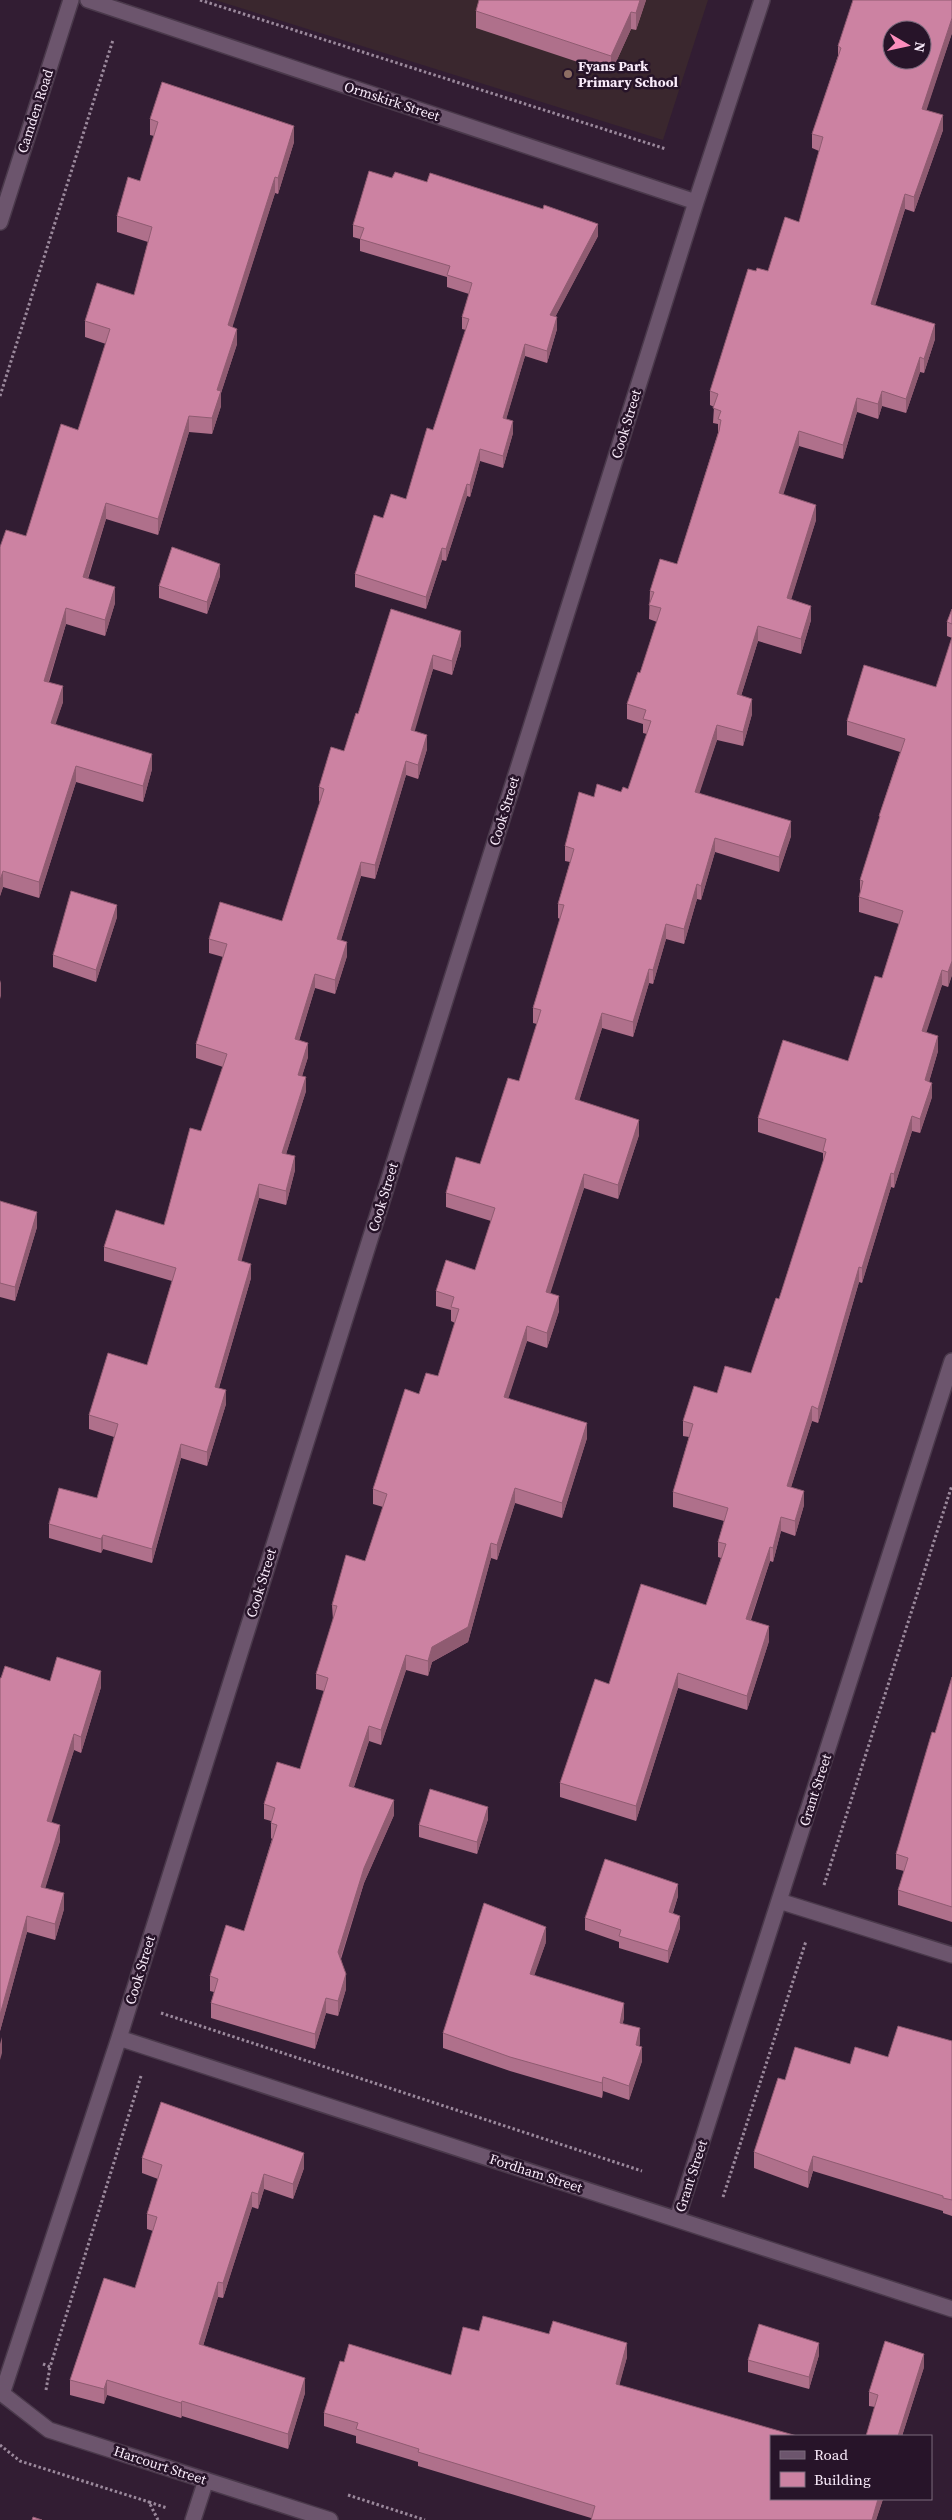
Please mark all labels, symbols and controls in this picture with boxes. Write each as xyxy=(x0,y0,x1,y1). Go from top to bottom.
north arrow xyxy=(882,20,932,70)
text: N xyxy=(909,40,931,54)
place label: Fyans Park Primary School xyxy=(578,56,679,92)
street label: Camden Road xyxy=(12,66,58,155)
marker: Fyans Park Primary School xyxy=(562,68,574,80)
street label: Ormskirk Street xyxy=(342,76,443,126)
street label: Cook Street xyxy=(606,387,646,461)
street label: Cook Street xyxy=(484,774,524,848)
street label: Cook Street xyxy=(363,1160,403,1234)
street label: Cook Street xyxy=(241,1546,281,1620)
street label: Grant Street xyxy=(794,1751,836,1829)
street label: Cook Street xyxy=(120,1933,160,2007)
street label: Grant Street xyxy=(670,2137,712,2215)
street label: Fordham Street xyxy=(487,2149,585,2198)
legend xyxy=(770,2435,932,2500)
street label: Harcourt Street xyxy=(111,2441,209,2490)
text: Road xyxy=(814,2444,848,2465)
text: Building xyxy=(814,2469,871,2490)

